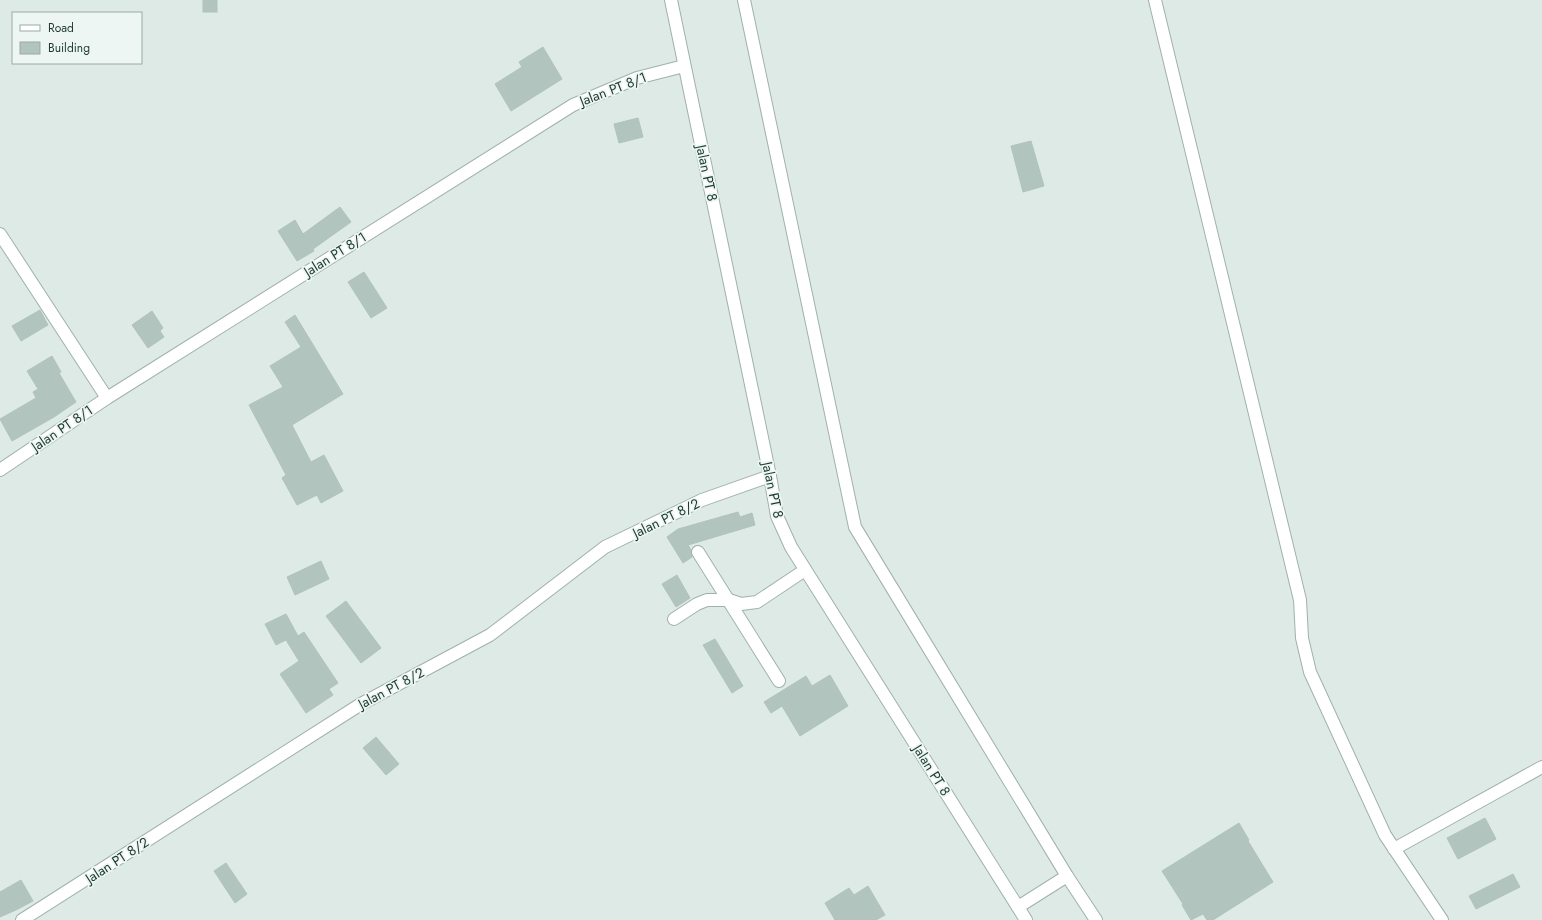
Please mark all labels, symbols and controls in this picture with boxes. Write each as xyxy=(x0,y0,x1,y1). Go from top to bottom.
legend xyxy=(12,12,142,64)
text: Road xyxy=(48,19,74,37)
text: Building xyxy=(48,39,90,57)
street label: Jalan PT 8/1 xyxy=(575,67,649,112)
street label: Jalan PT 8 xyxy=(691,141,723,203)
street label: Jalan PT 8/1 xyxy=(298,227,370,282)
street label: Jalan PT 8/1 xyxy=(26,400,97,457)
street label: Jalan PT 8 xyxy=(757,458,789,520)
street label: Jalan PT 8/2 xyxy=(627,493,703,544)
street label: Jalan PT 8/2 xyxy=(353,662,428,715)
street label: Jalan PT 8 xyxy=(907,739,956,800)
street label: Jalan PT 8/2 xyxy=(80,832,153,889)

